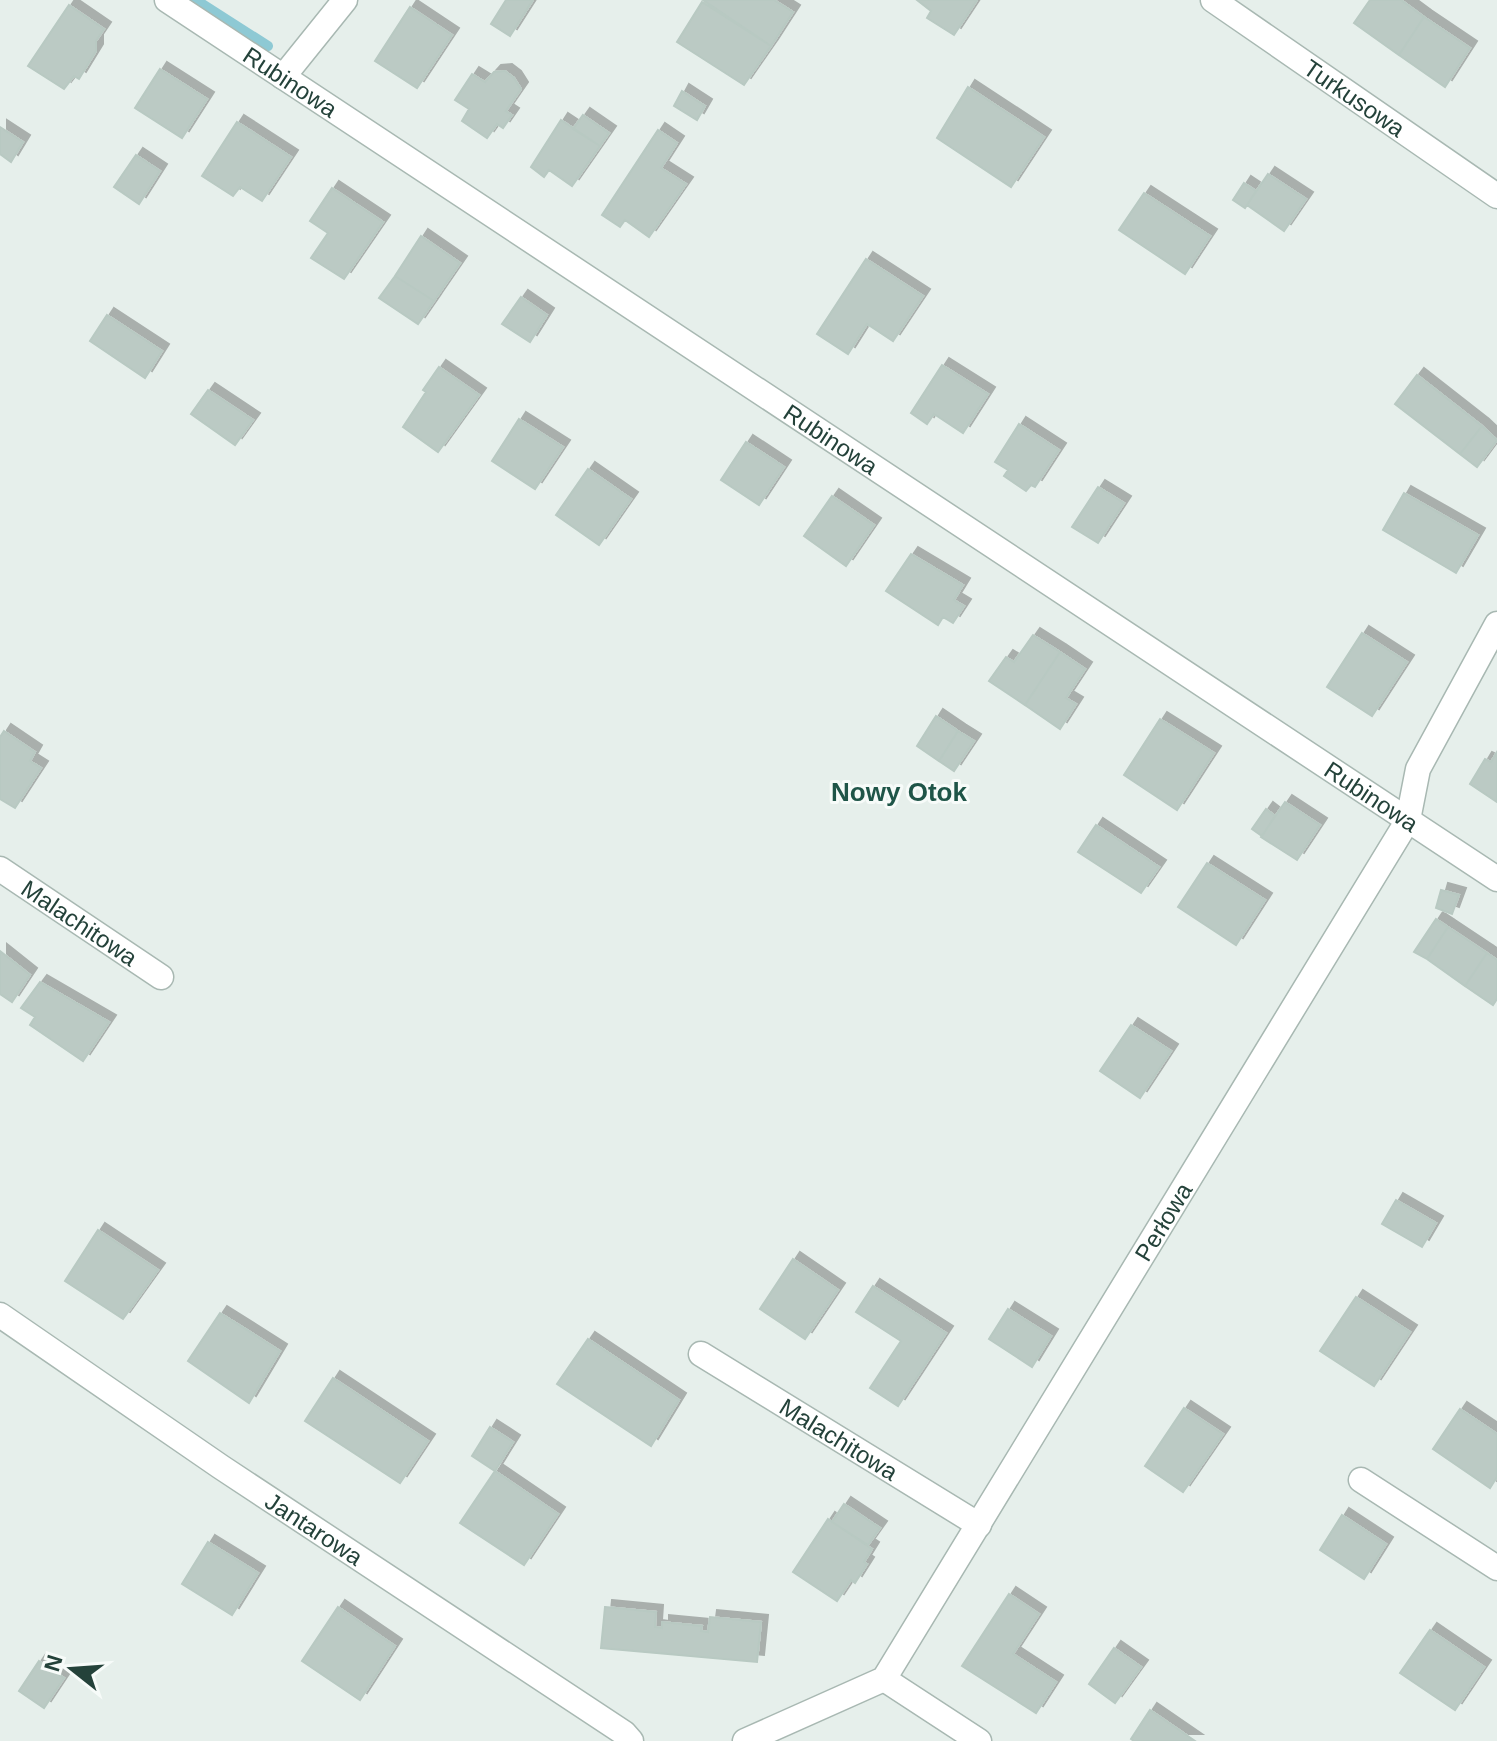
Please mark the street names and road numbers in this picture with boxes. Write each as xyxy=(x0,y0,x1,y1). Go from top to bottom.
street label: Rubinowa xyxy=(238,41,343,123)
street label: Turkusowa xyxy=(1299,53,1411,142)
street label: Rubinowa xyxy=(779,398,884,480)
street label: Rubinowa xyxy=(1320,755,1424,837)
street label: Malachitowa xyxy=(17,874,143,971)
street label: Perłowa xyxy=(1129,1177,1197,1266)
street label: Malachitowa xyxy=(775,1392,903,1486)
street label: Jantarowa xyxy=(261,1487,368,1571)

